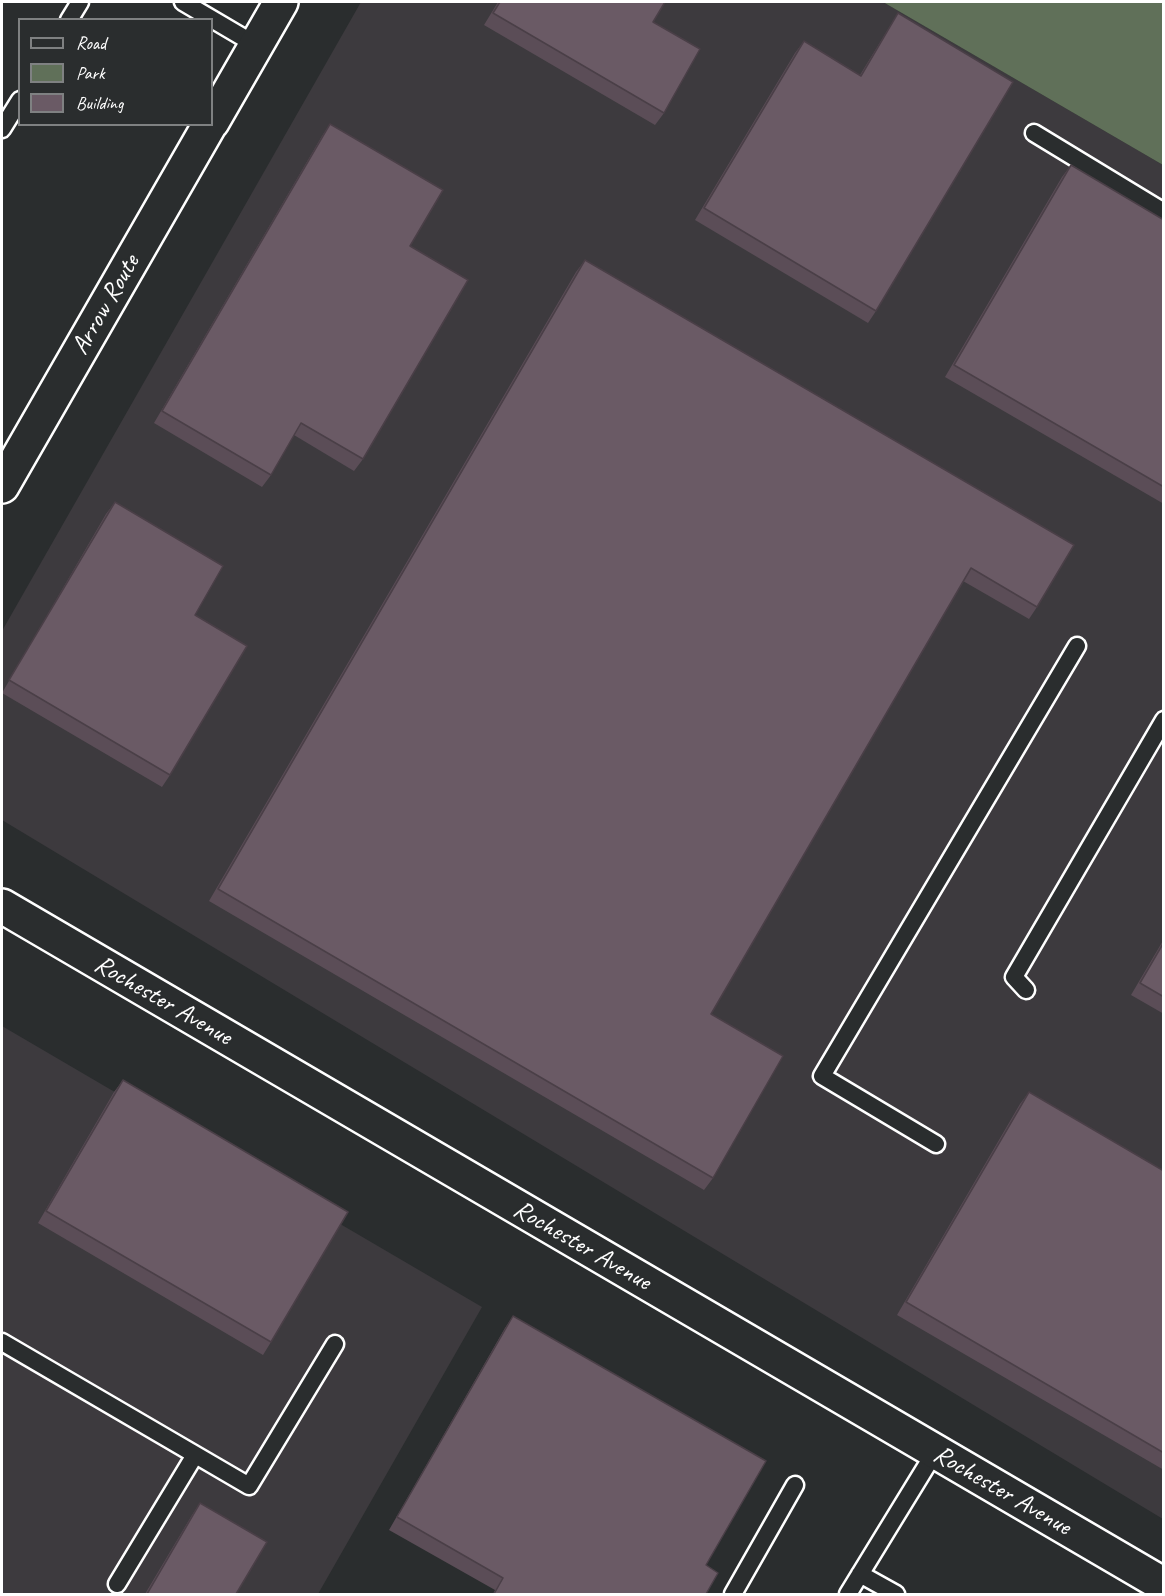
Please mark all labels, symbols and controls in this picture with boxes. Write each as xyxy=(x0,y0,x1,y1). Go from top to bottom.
legend xyxy=(18,18,213,126)
text: Road xyxy=(76,32,106,54)
text: Park xyxy=(76,62,105,84)
text: Building xyxy=(76,92,123,114)
street label: Arrow Route xyxy=(65,250,147,360)
street label: Rochester Avenue xyxy=(89,949,237,1053)
street label: Rochester Avenue xyxy=(508,1194,656,1298)
street label: Rochester Avenue xyxy=(928,1439,1076,1543)

